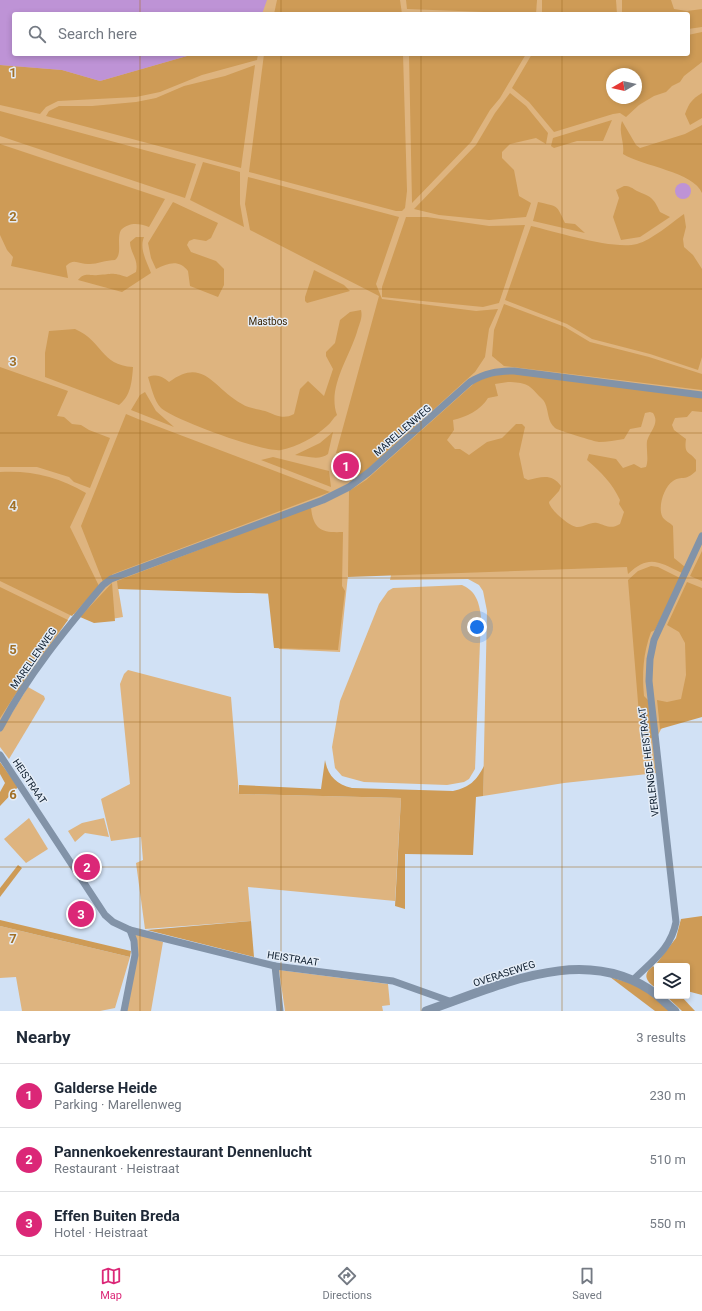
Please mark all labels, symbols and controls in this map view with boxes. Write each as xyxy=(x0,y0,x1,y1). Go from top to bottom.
search box xyxy=(12,12,690,56)
icon: search xyxy=(26,23,48,45)
text: Search here xyxy=(58,25,137,43)
text: 1 xyxy=(9,65,17,80)
north arrow xyxy=(606,68,642,104)
text: 2 xyxy=(9,209,17,224)
park label: Mastbos xyxy=(248,316,288,327)
text: 3 xyxy=(9,354,17,369)
street label: MARELLENWEG xyxy=(371,402,433,458)
pin: 1 xyxy=(333,451,359,481)
text: 4 xyxy=(9,498,17,513)
your location xyxy=(467,617,487,637)
street label: MARELLENWEG xyxy=(8,625,59,691)
text: 5 xyxy=(9,642,17,657)
street label: VERLENGDE HEISTRAAT xyxy=(636,707,661,817)
street label: HEISTRAAT xyxy=(10,757,49,806)
text: 6 xyxy=(9,787,17,802)
pin: 2 xyxy=(74,852,100,882)
pin: 3 xyxy=(68,899,94,929)
text: 7 xyxy=(9,931,17,946)
street label: HEISTRAAT xyxy=(266,949,319,968)
street label: OVERASEWEG xyxy=(472,958,537,989)
map controls xyxy=(654,963,690,999)
button: layers xyxy=(654,963,690,999)
text: Nearby xyxy=(16,1027,71,1047)
text: 3 results xyxy=(636,1030,686,1045)
text: Galderse Heide xyxy=(54,1079,157,1097)
text: 1 xyxy=(25,1088,33,1103)
text: 230 m xyxy=(649,1088,686,1103)
text: Parking · Marellenweg xyxy=(54,1097,182,1112)
text: Pannenkoekenrestaurant Dennenlucht xyxy=(54,1143,312,1161)
text: 2 xyxy=(25,1152,33,1167)
text: 510 m xyxy=(649,1152,686,1167)
text: Restaurant · Heistraat xyxy=(54,1161,179,1176)
text: Effen Buiten Breda xyxy=(54,1207,180,1225)
text: 3 xyxy=(25,1216,33,1231)
text: 550 m xyxy=(649,1216,686,1231)
text: Hotel · Heistraat xyxy=(54,1225,148,1240)
tab: Map xyxy=(100,1265,122,1302)
tab: Directions xyxy=(322,1265,372,1302)
tab: Saved xyxy=(572,1265,602,1302)

